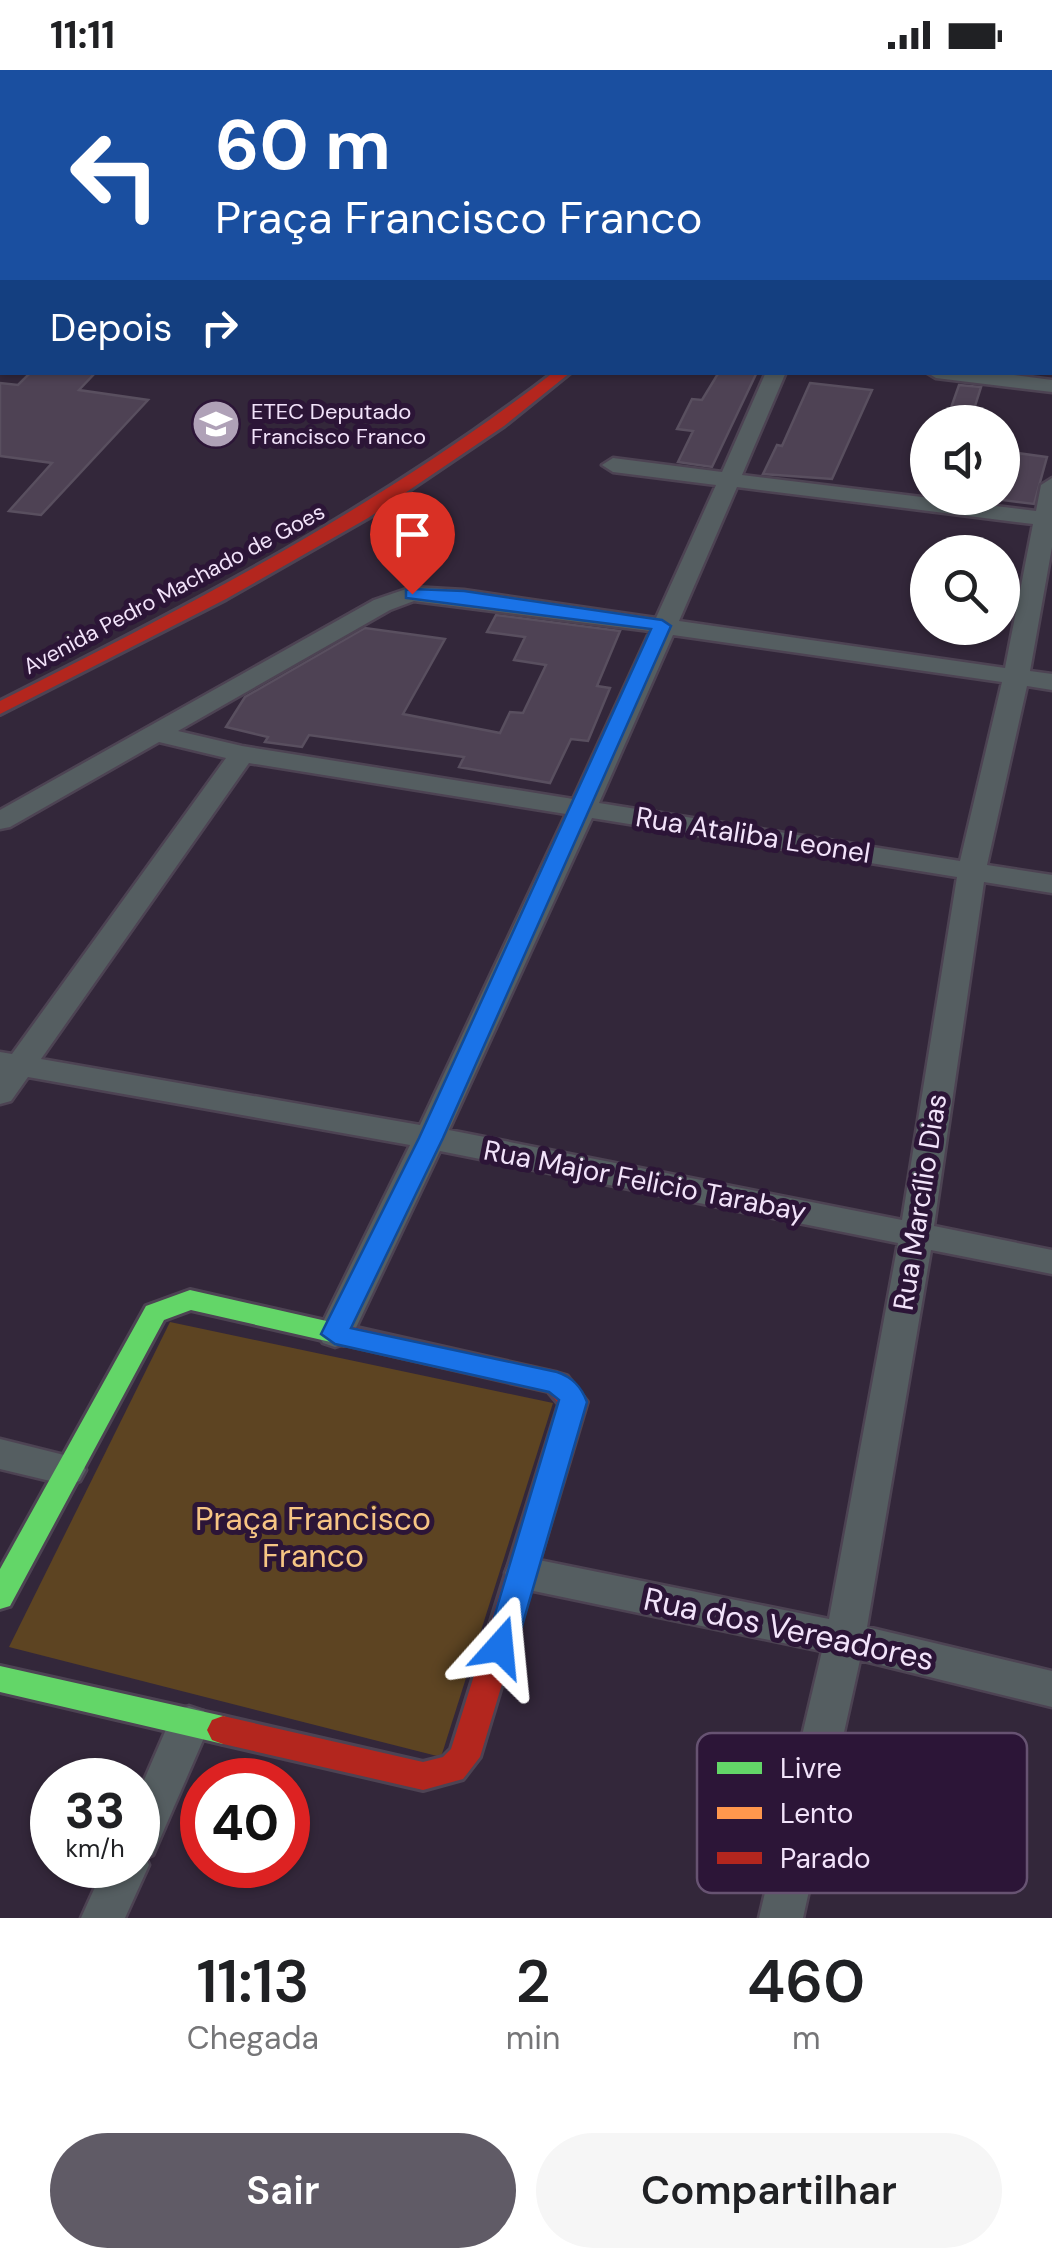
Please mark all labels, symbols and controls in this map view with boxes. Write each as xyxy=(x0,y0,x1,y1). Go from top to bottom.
text: 11:11 xyxy=(50,10,115,60)
text: 60 m xyxy=(215,100,391,191)
icon: left xyxy=(50,110,180,240)
text: Praça Francisco Franco xyxy=(215,188,702,247)
icon: right xyxy=(192,300,247,355)
text: Depois xyxy=(50,303,172,353)
place label: ETEC Deputado Francisco Franco xyxy=(251,397,426,451)
school or university icon: ETEC Deputado Francisco Franco xyxy=(190,398,242,450)
map controls xyxy=(910,405,1020,645)
button: sound xyxy=(910,405,1020,515)
pin xyxy=(370,492,455,595)
street label: Avenida Pedro Machado de Goes xyxy=(18,497,330,681)
icon: arrive xyxy=(385,507,440,562)
button: search xyxy=(910,535,1020,645)
street label: Rua Ataliba Leonel xyxy=(633,798,873,872)
street label: Rua Marcílio Dias xyxy=(885,1091,955,1313)
street label: Rua Major Felicio Tarabay xyxy=(481,1132,809,1230)
park label: Praça Francisco Franco xyxy=(195,1498,431,1577)
street label: Rua dos Vereadores xyxy=(640,1578,938,1680)
position arrow xyxy=(448,1595,552,1699)
legend xyxy=(697,1733,1027,1893)
text: Livre xyxy=(780,1750,842,1787)
speed limit sign: 40 xyxy=(180,1758,310,1888)
text: 33 xyxy=(65,1778,125,1844)
text: Lento xyxy=(780,1795,853,1832)
text: km/h xyxy=(65,1832,125,1865)
text: Parado xyxy=(780,1840,871,1877)
text: 11:13 xyxy=(196,1942,309,2021)
text: 2 xyxy=(516,1942,550,2021)
text: 460 xyxy=(747,1942,865,2021)
text: Chegada xyxy=(187,2017,319,2059)
text: min xyxy=(506,2017,560,2059)
text: m xyxy=(792,2017,820,2059)
button: Sair xyxy=(50,2133,516,2248)
button: Compartilhar xyxy=(536,2133,1002,2248)

